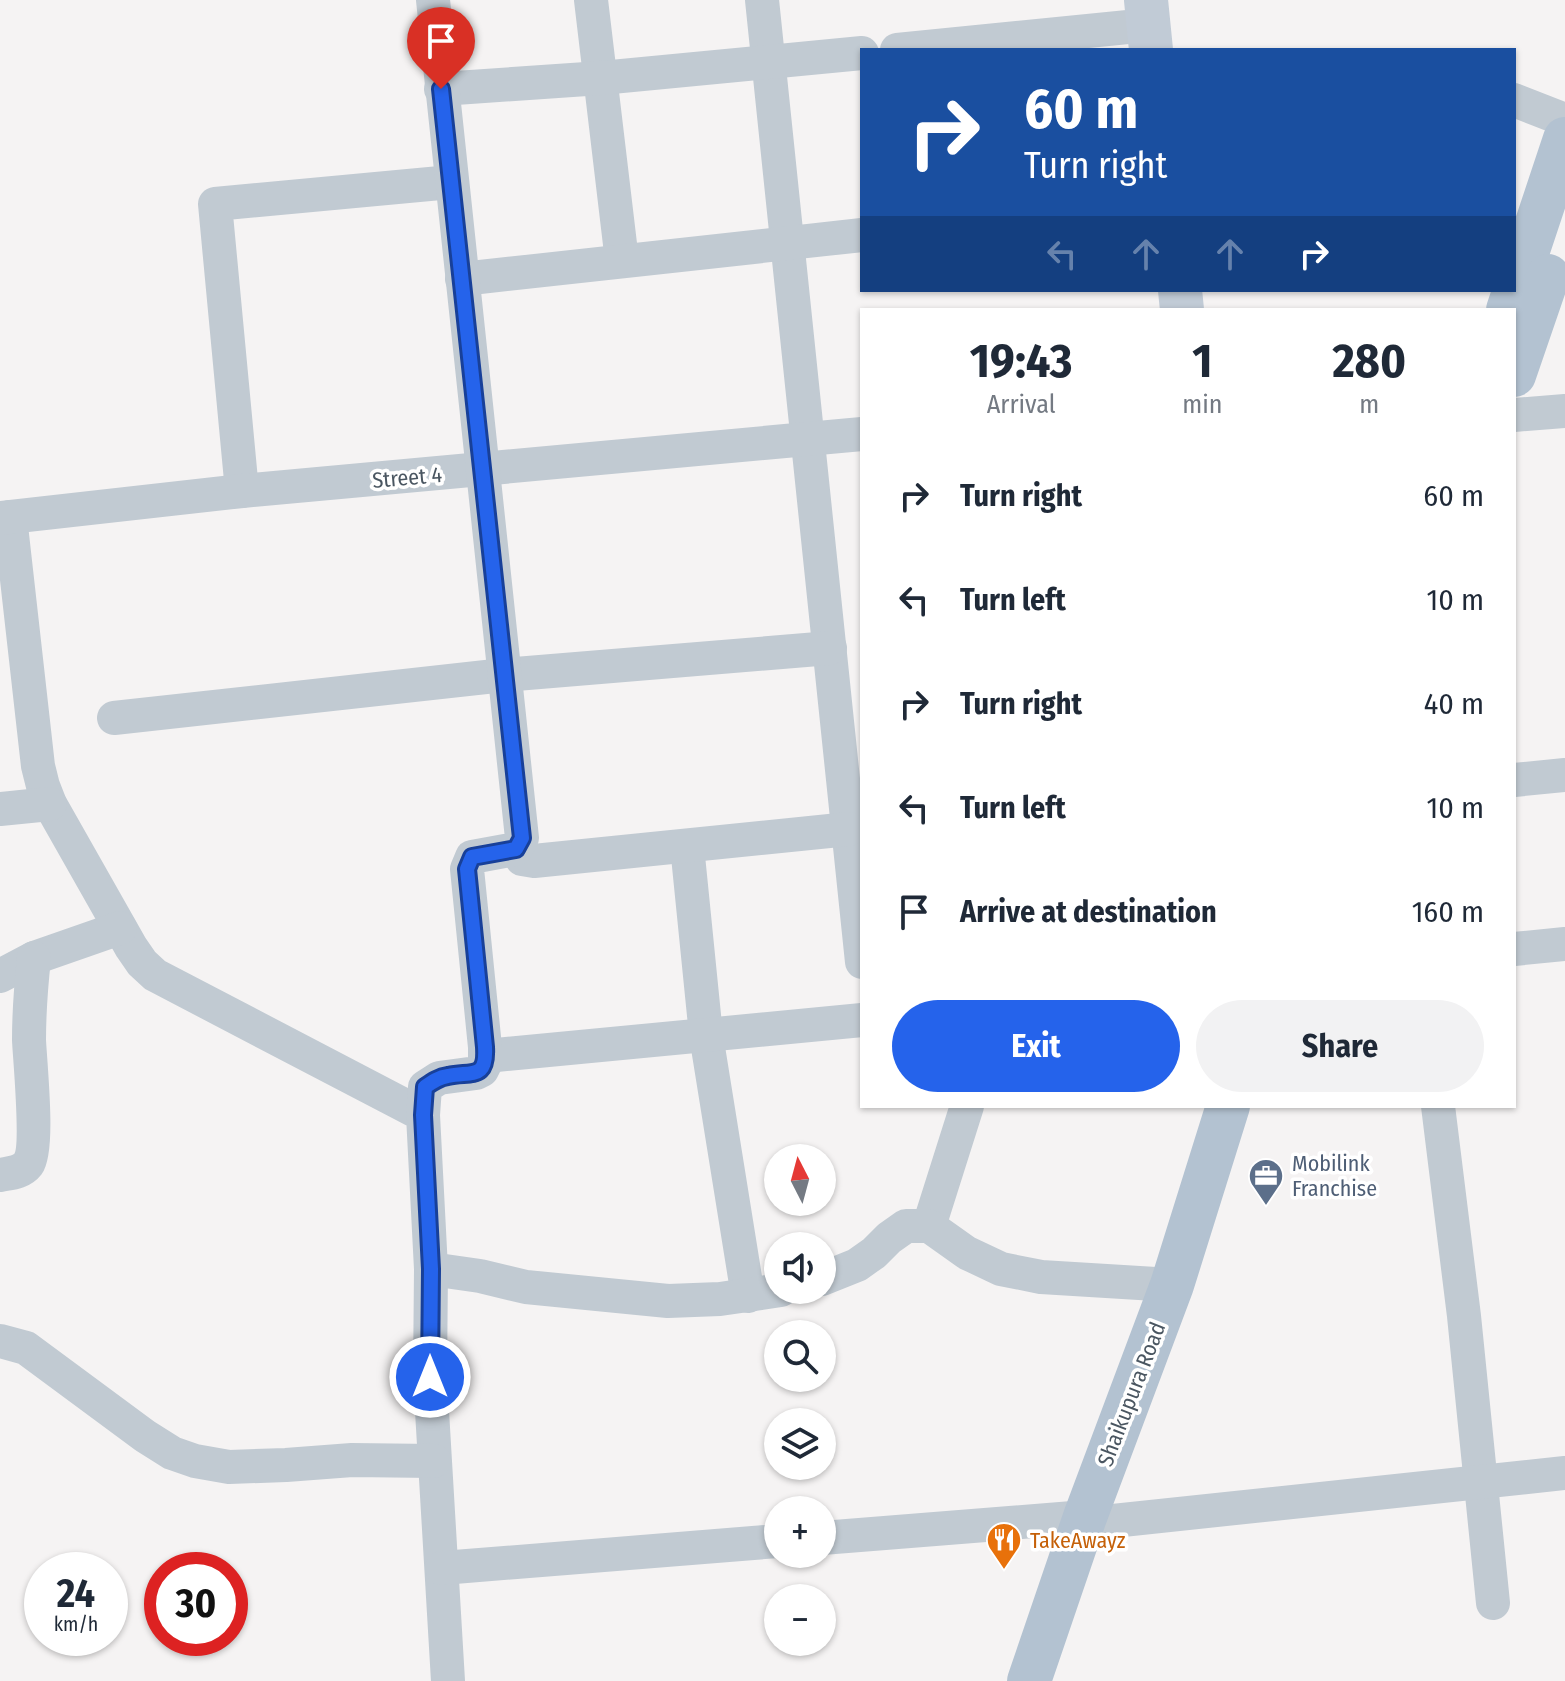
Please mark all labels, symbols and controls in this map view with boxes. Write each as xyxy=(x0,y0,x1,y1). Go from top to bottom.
pin xyxy=(407,7,475,89)
icon: arrive xyxy=(419,19,463,63)
text: 60 m xyxy=(1024,76,1138,143)
icon: right xyxy=(892,80,996,184)
text: Turn right xyxy=(1024,144,1167,188)
icon: left xyxy=(1040,232,1084,276)
icon: ahead xyxy=(1124,232,1168,276)
icon: ahead xyxy=(1208,232,1252,276)
icon: right xyxy=(1292,232,1336,276)
text: 19:43 xyxy=(970,332,1073,390)
text: 1 xyxy=(1192,332,1213,390)
text: 280 xyxy=(1332,332,1406,390)
text: Arrival xyxy=(987,389,1056,420)
text: min xyxy=(1182,389,1223,420)
text: m xyxy=(1359,389,1379,420)
street label: Street 4 xyxy=(371,461,443,494)
icon: right xyxy=(892,474,936,518)
text: Turn right xyxy=(960,478,1082,514)
text: 60 m xyxy=(1423,478,1484,514)
icon: left xyxy=(892,578,936,622)
text: Turn left xyxy=(960,582,1066,618)
text: 10 m xyxy=(1427,582,1484,618)
icon: right xyxy=(892,682,936,726)
text: Turn right xyxy=(960,686,1082,722)
text: 40 m xyxy=(1424,686,1484,722)
icon: left xyxy=(892,786,936,830)
text: Turn left xyxy=(960,790,1066,826)
text: 10 m xyxy=(1427,790,1484,826)
icon: arrive xyxy=(892,890,936,934)
text: Arrive at destination xyxy=(960,894,1217,930)
text: 160 m xyxy=(1412,894,1484,930)
button: Exit xyxy=(892,1000,1180,1092)
button: Share xyxy=(1196,1000,1484,1092)
north arrow xyxy=(764,1144,836,1216)
map controls xyxy=(764,1144,836,1656)
place label: Mobilink Franchise xyxy=(1292,1150,1377,1202)
office icon: Mobilink Franchise xyxy=(1247,1157,1285,1207)
button: sound xyxy=(764,1232,836,1304)
street label: Shaikupura Road xyxy=(1092,1318,1171,1470)
button: search xyxy=(764,1320,836,1392)
position arrow xyxy=(388,1335,472,1419)
button: layers xyxy=(764,1408,836,1480)
button: + xyxy=(764,1496,836,1568)
restaurant icon: TakeAwayz xyxy=(985,1521,1023,1571)
place label: TakeAwayz xyxy=(1030,1527,1126,1554)
speed limit sign: 30 xyxy=(144,1552,248,1656)
text: 24 xyxy=(57,1570,95,1618)
button: − xyxy=(764,1584,836,1656)
text: km/h xyxy=(54,1612,98,1636)

